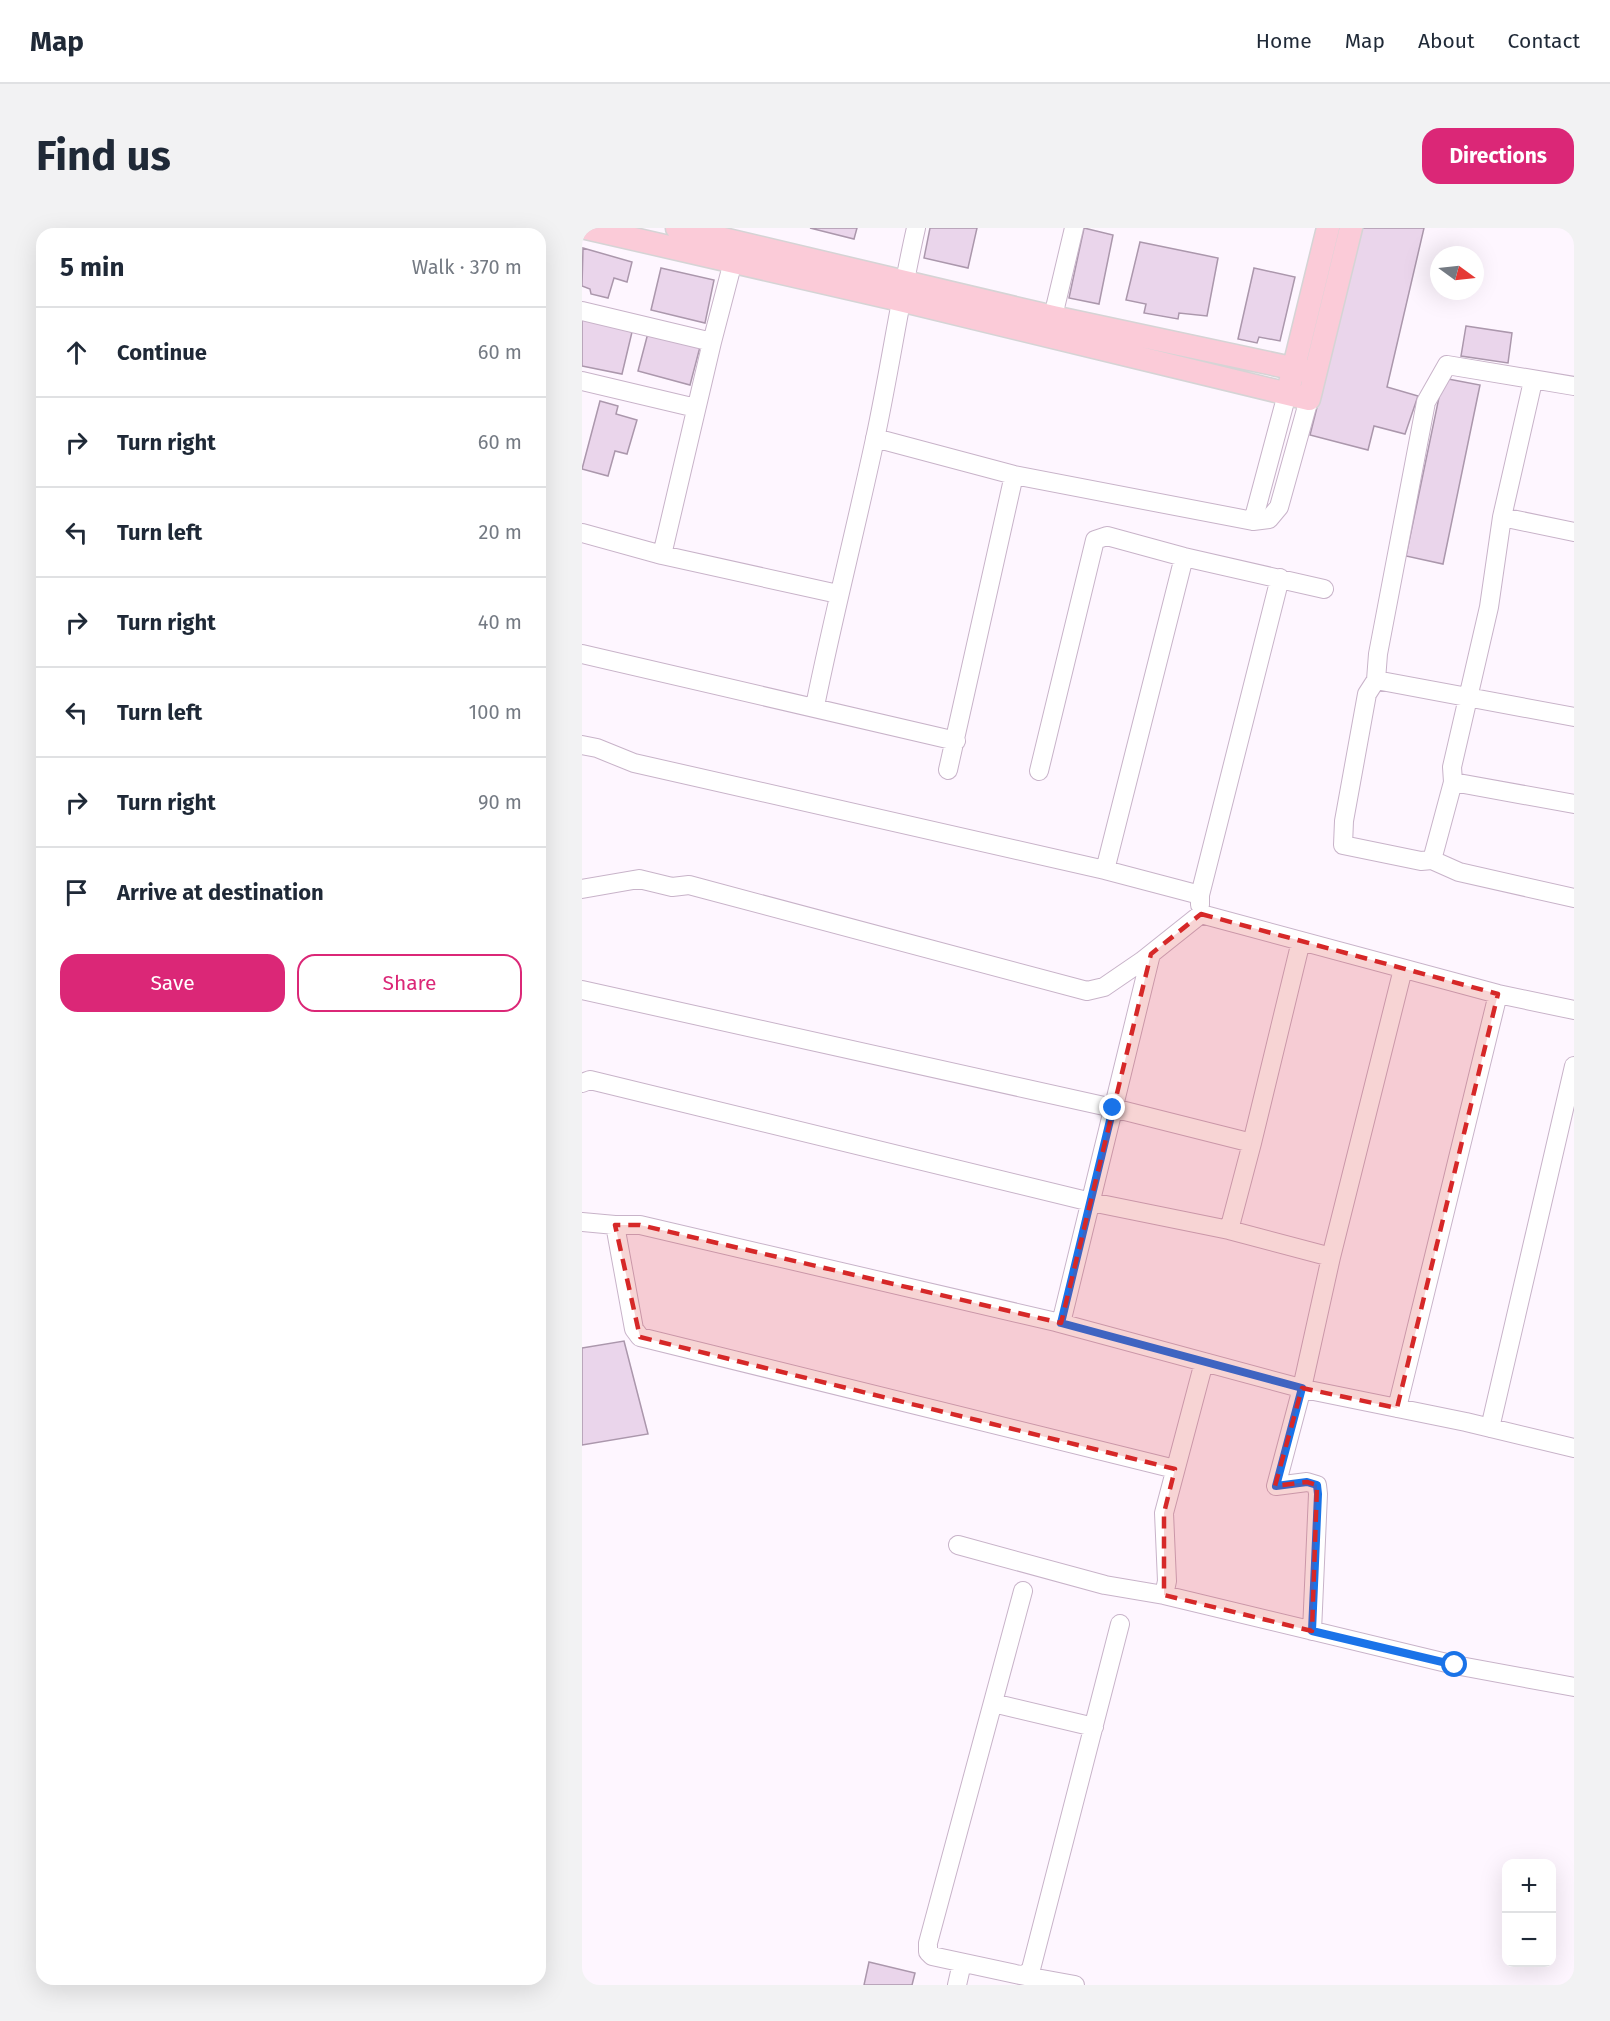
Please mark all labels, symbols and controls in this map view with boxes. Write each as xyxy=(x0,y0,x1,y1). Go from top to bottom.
text: Map xyxy=(30,25,84,58)
text: Home xyxy=(1256,28,1312,54)
text: Map xyxy=(1345,28,1385,54)
text: About xyxy=(1418,28,1475,54)
text: Contact xyxy=(1508,28,1580,54)
button: Directions xyxy=(1422,128,1574,184)
text: Find us xyxy=(36,131,171,181)
north arrow xyxy=(1430,246,1484,300)
text: 5 min xyxy=(60,252,124,283)
text: Walk · 370 m xyxy=(412,255,522,279)
icon: ahead xyxy=(60,336,93,369)
text: Continue xyxy=(117,339,207,366)
text: 60 m xyxy=(478,340,522,364)
icon: right xyxy=(60,426,93,459)
text: Turn right xyxy=(117,429,216,456)
text: 60 m xyxy=(478,430,522,454)
icon: left xyxy=(60,516,93,549)
text: Turn left xyxy=(117,519,202,546)
text: 20 m xyxy=(479,520,522,544)
icon: right xyxy=(60,606,93,639)
text: Turn right xyxy=(117,609,216,636)
text: 40 m xyxy=(478,610,522,634)
icon: left xyxy=(60,696,93,729)
text: Turn left xyxy=(117,699,202,726)
text: 100 m xyxy=(469,700,522,724)
icon: right xyxy=(60,786,93,819)
text: Turn right xyxy=(117,789,216,816)
text: 90 m xyxy=(478,790,522,814)
icon: arrive xyxy=(60,876,93,909)
text: Arrive at destination xyxy=(117,879,324,906)
button: Save xyxy=(60,954,285,1012)
button: Share xyxy=(297,954,522,1012)
route end xyxy=(1099,1094,1125,1120)
route start xyxy=(1441,1651,1467,1677)
map controls xyxy=(1502,1859,1556,1967)
button: + xyxy=(1502,1859,1556,1913)
button: − xyxy=(1502,1913,1556,1967)

